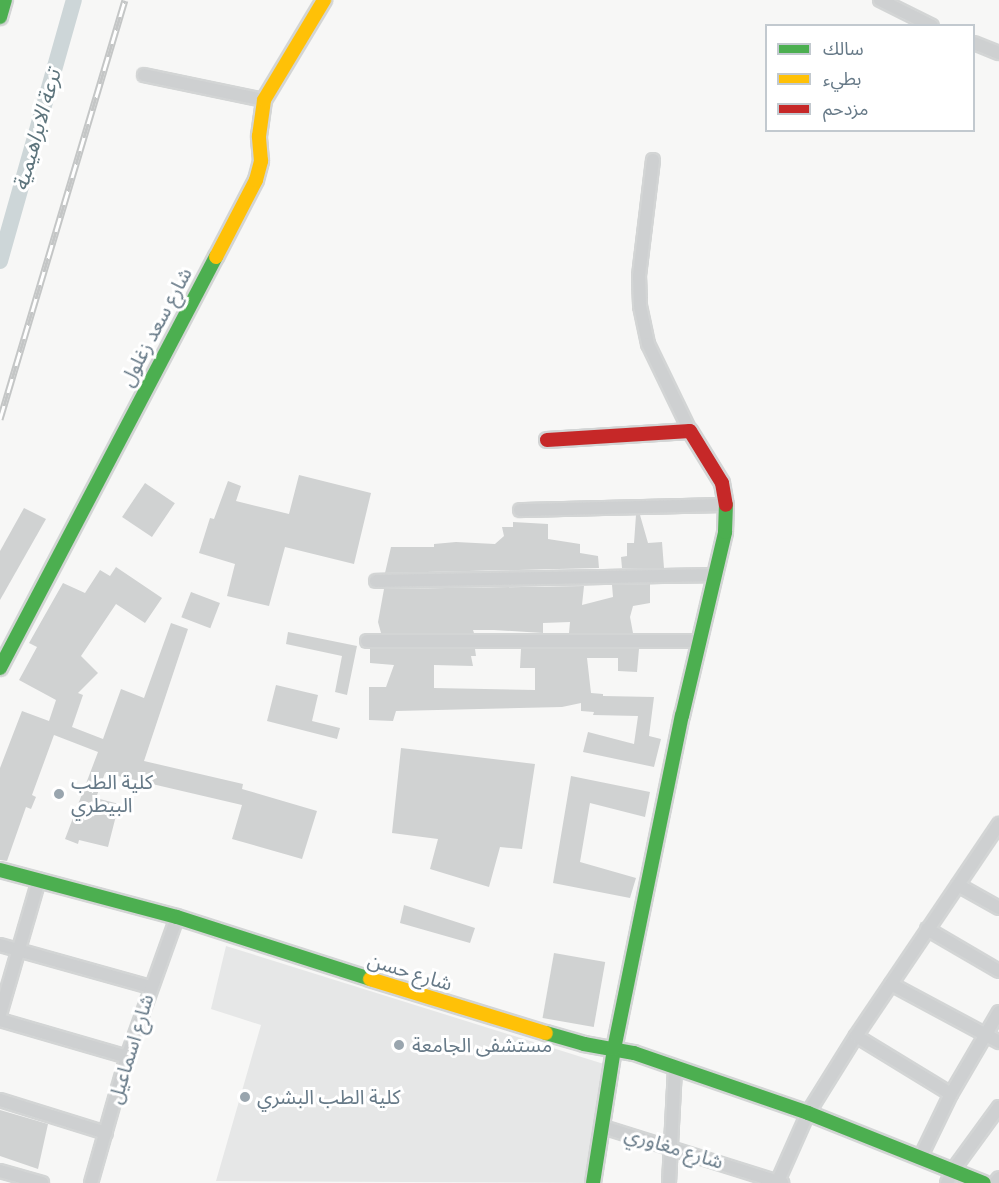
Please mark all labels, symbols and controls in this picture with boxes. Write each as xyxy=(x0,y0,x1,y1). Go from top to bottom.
legend xyxy=(765,24,975,132)
text: سالك xyxy=(823,38,864,60)
water label: ترعة الابراهيمية xyxy=(8,67,66,193)
text: بطيء xyxy=(823,68,861,90)
text: مزدحم xyxy=(823,98,868,120)
street label: شارع سعد زغلول xyxy=(115,264,197,390)
place label: كلية الطب البيطري xyxy=(71,771,153,818)
marker: كلية الطب البيطري xyxy=(52,787,66,801)
street label: شارع حسن xyxy=(365,948,455,996)
street label: شارع اسماعيل xyxy=(103,991,159,1107)
place label: مستشفى الجامعة xyxy=(412,1033,552,1057)
marker: مستشفى الجامعة xyxy=(390,1036,408,1054)
place label: كلية الطب البشري xyxy=(257,1085,400,1109)
marker: كلية الطب البشري xyxy=(238,1090,252,1104)
street label: شارع مغاوري xyxy=(622,1122,726,1174)

